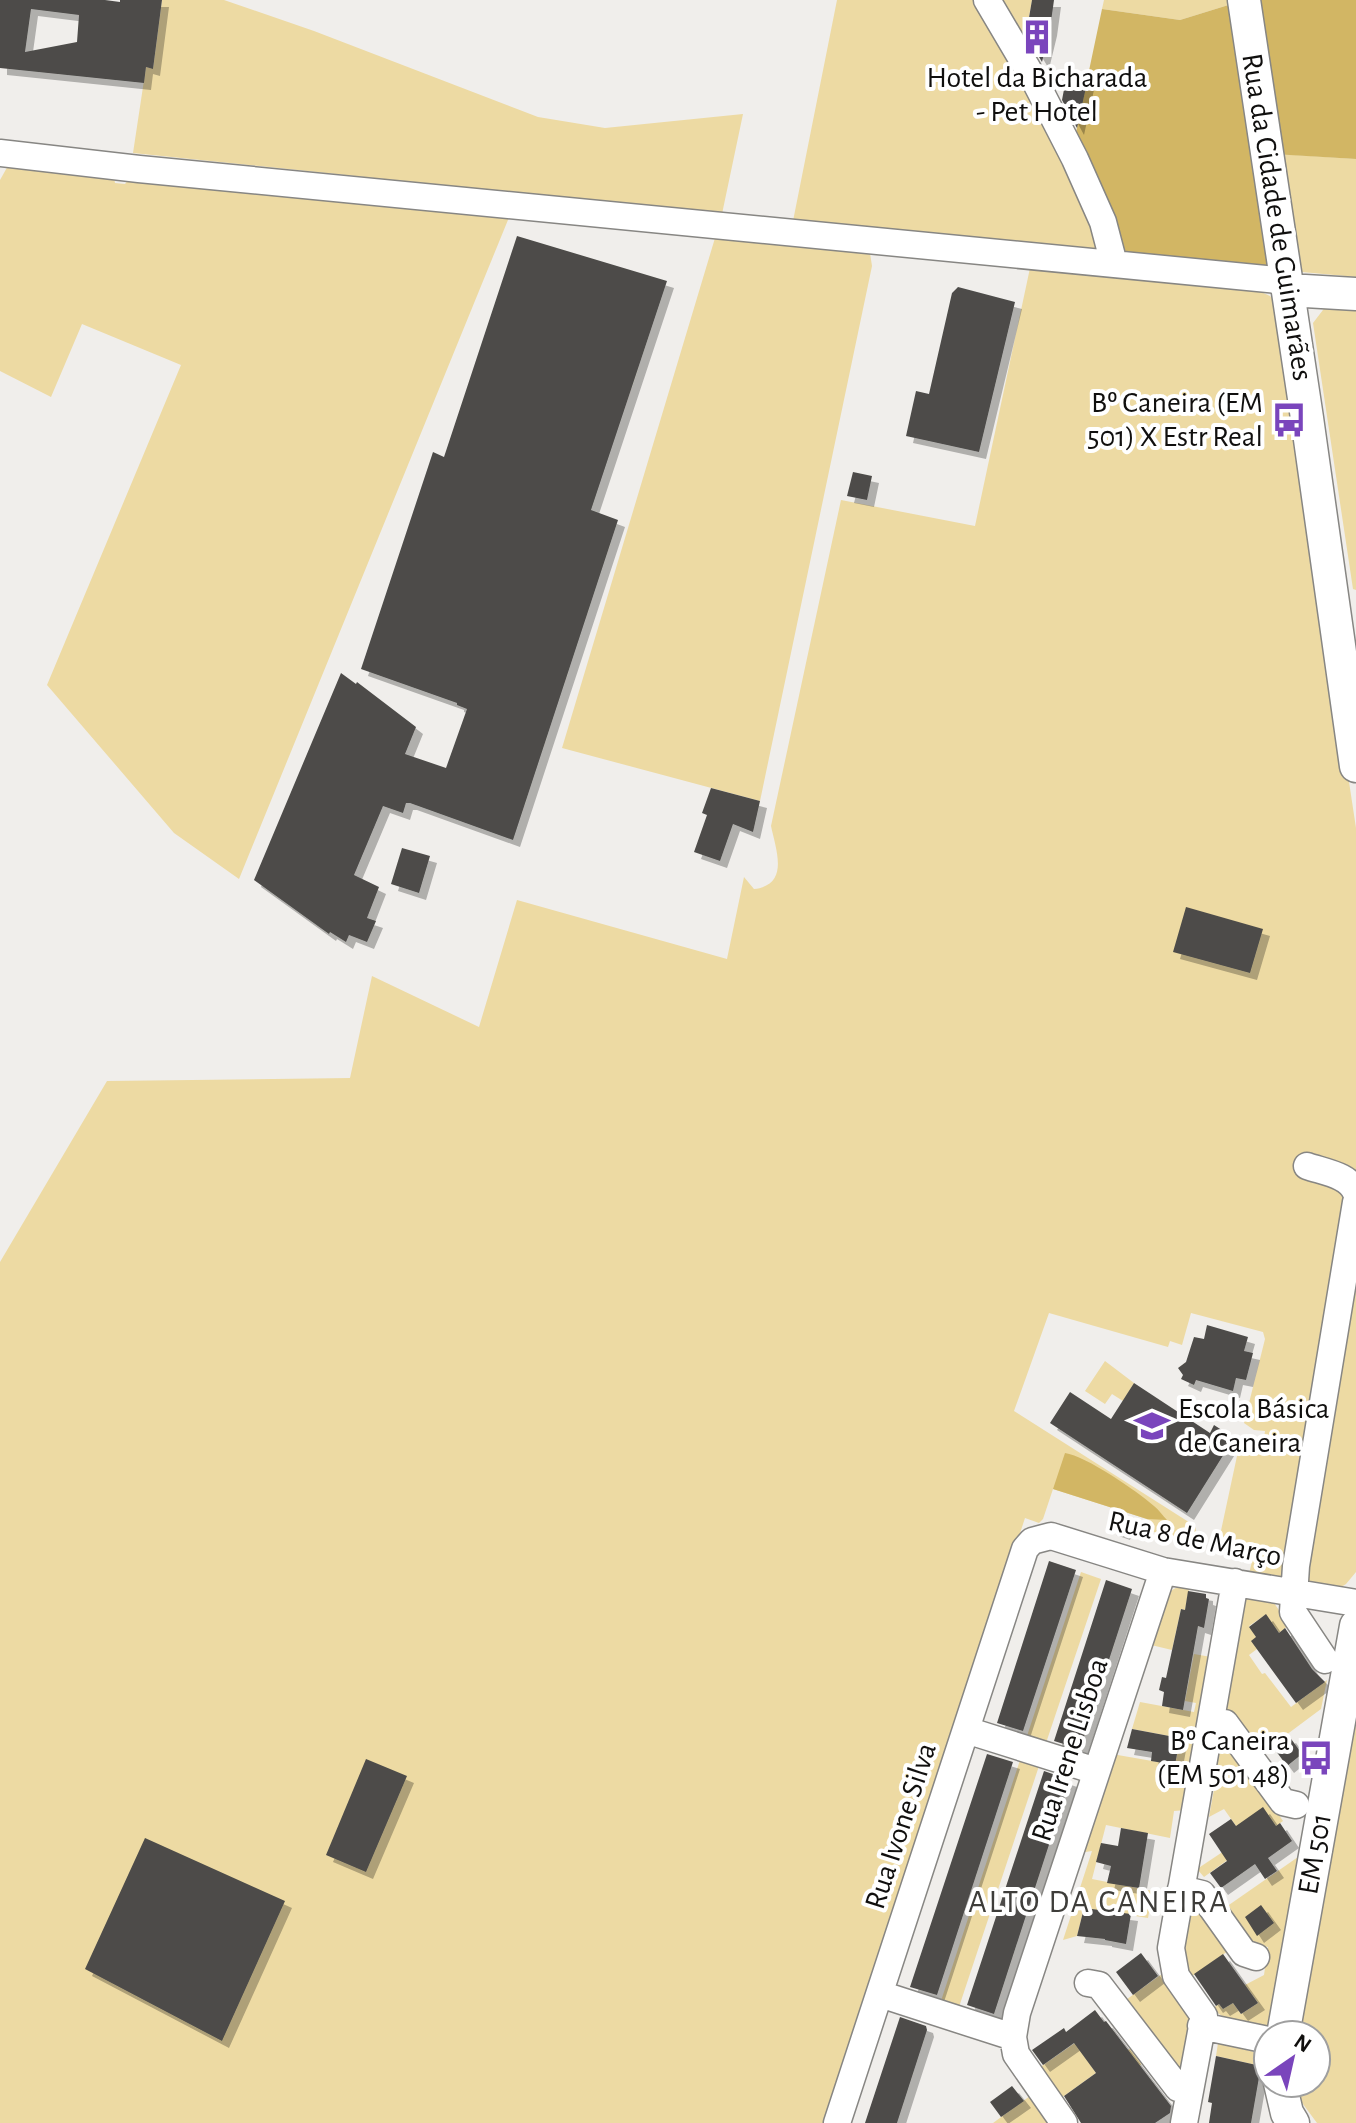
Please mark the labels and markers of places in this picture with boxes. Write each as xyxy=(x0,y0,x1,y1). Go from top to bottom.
building icon: Hotel da Bicharada - Pet Hotel xyxy=(1018,18,1056,56)
place label: Hotel da Bicharada - Pet Hotel xyxy=(926,63,1148,127)
place label: Bº Caneira (EM 501) X Estr Real xyxy=(1087,388,1263,452)
bus stop icon: Bº Caneira (EM 501) X Estr Real xyxy=(1270,401,1308,439)
place label: Escola Básica de Caneira xyxy=(1178,1394,1330,1458)
school or university icon: Escola Básica de Caneira xyxy=(1133,1407,1171,1445)
place label: Bº Caneira (EM 501 48) xyxy=(1157,1726,1290,1790)
bus stop icon: Bº Caneira (EM 501 48) xyxy=(1297,1739,1335,1777)

